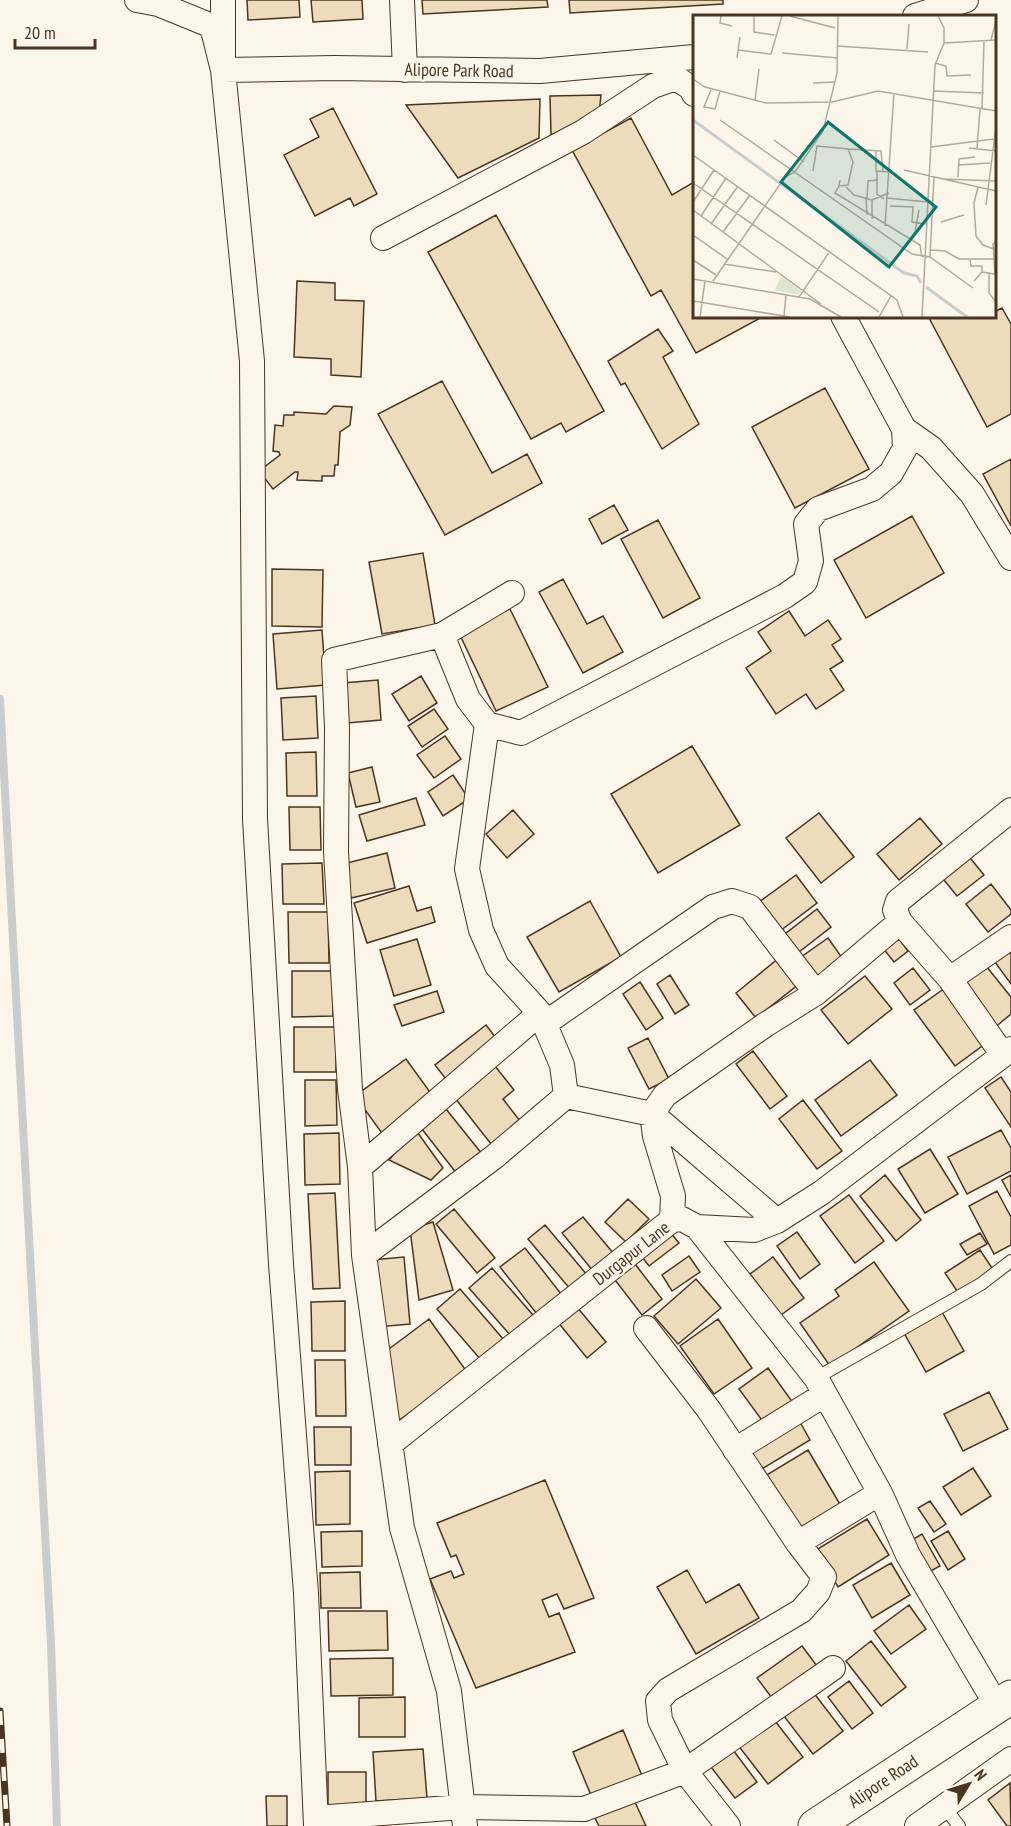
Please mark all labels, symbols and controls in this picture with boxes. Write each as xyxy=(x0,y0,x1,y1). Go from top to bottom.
scale bar xyxy=(15,12,94,50)
inset map xyxy=(693,15,996,318)
text: 20 m xyxy=(24,21,56,44)
street label: Alipore Park Road xyxy=(404,58,514,82)
street label: Durgapur Lane xyxy=(588,1216,674,1290)
street label: Alipore Road xyxy=(844,1749,922,1813)
north arrow xyxy=(939,1754,999,1814)
text: N xyxy=(970,1765,991,1784)

